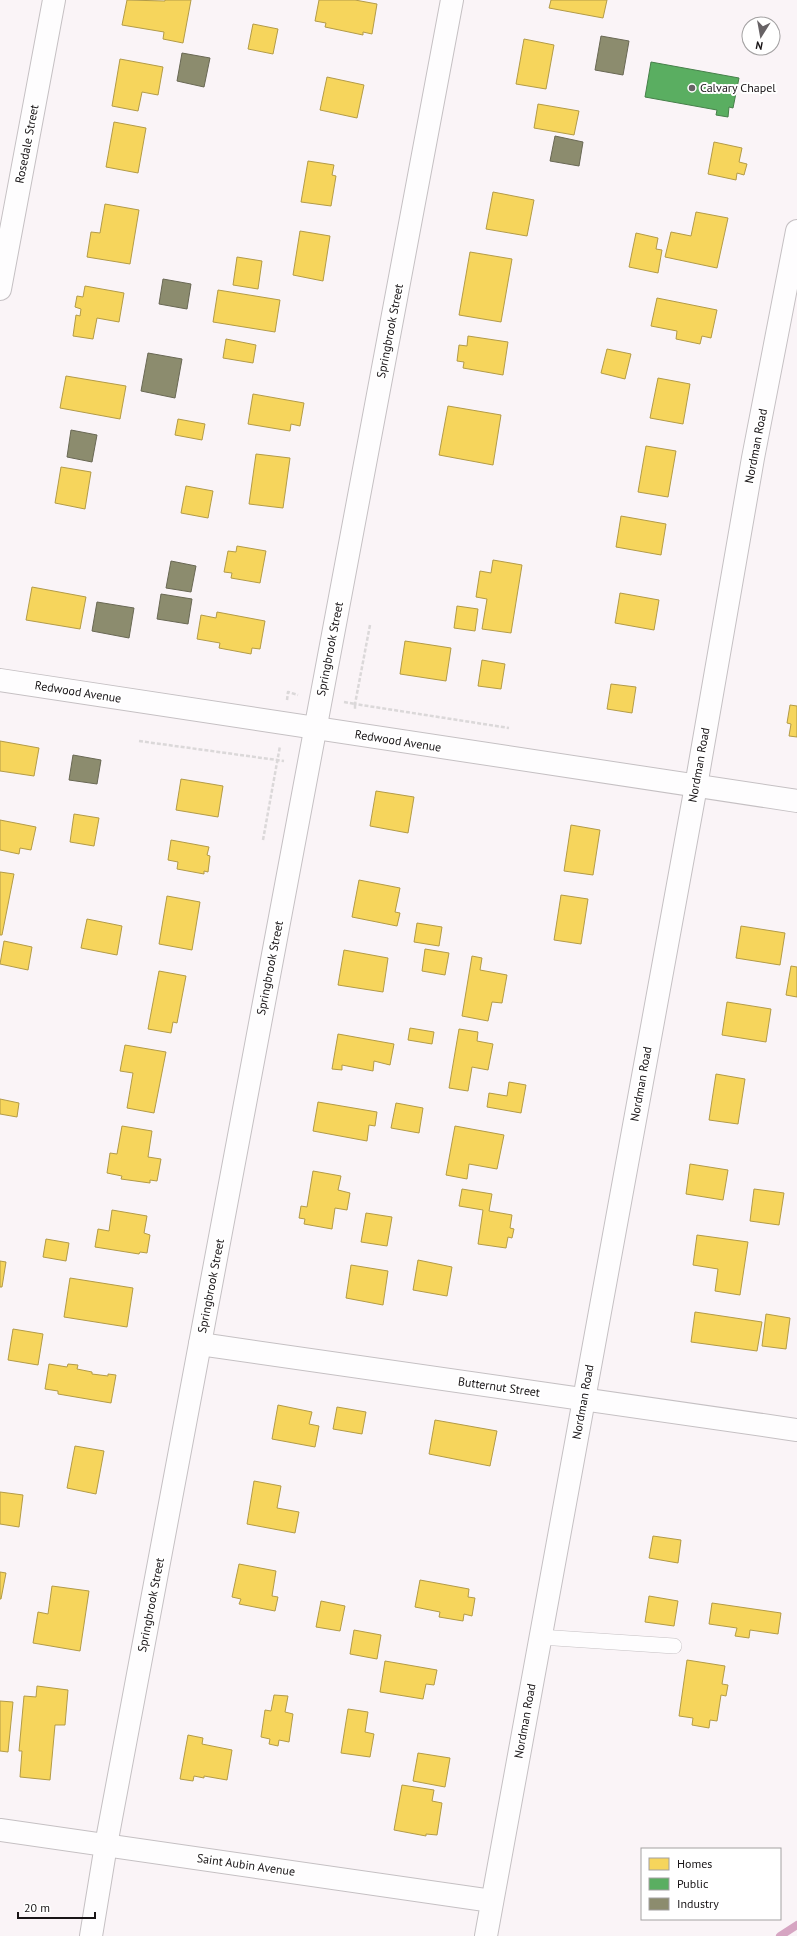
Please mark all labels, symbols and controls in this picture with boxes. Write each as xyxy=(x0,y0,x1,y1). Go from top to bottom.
north arrow xyxy=(741,16,781,56)
text: N xyxy=(754,38,764,53)
place label: Calvary Chapel xyxy=(700,80,776,95)
marker: Calvary Chapel xyxy=(687,83,697,93)
street label: Rosedale Street xyxy=(12,103,42,185)
street label: Springbrook Street xyxy=(373,282,406,379)
street label: Nordman Road xyxy=(741,407,770,485)
street label: Springbrook Street xyxy=(313,600,346,697)
street label: Redwood Avenue xyxy=(34,677,122,706)
street label: Redwood Avenue xyxy=(354,726,442,755)
street label: Nordman Road xyxy=(685,726,712,804)
street label: Springbrook Street xyxy=(253,919,286,1016)
street label: Nordman Road xyxy=(627,1045,654,1123)
street label: Springbrook Street xyxy=(194,1237,227,1334)
street label: Nordman Road xyxy=(569,1363,596,1441)
street label: Butternut Street xyxy=(457,1373,541,1400)
street label: Springbrook Street xyxy=(134,1556,167,1653)
street label: Nordman Road xyxy=(511,1682,538,1760)
legend xyxy=(641,1848,781,1920)
street label: Saint Aubin Avenue xyxy=(196,1850,296,1879)
text: Homes xyxy=(677,1856,712,1871)
text: Public xyxy=(677,1876,709,1891)
scale bar xyxy=(18,1894,95,1920)
text: Industry xyxy=(677,1896,719,1911)
text: 20 m xyxy=(24,1900,50,1915)

